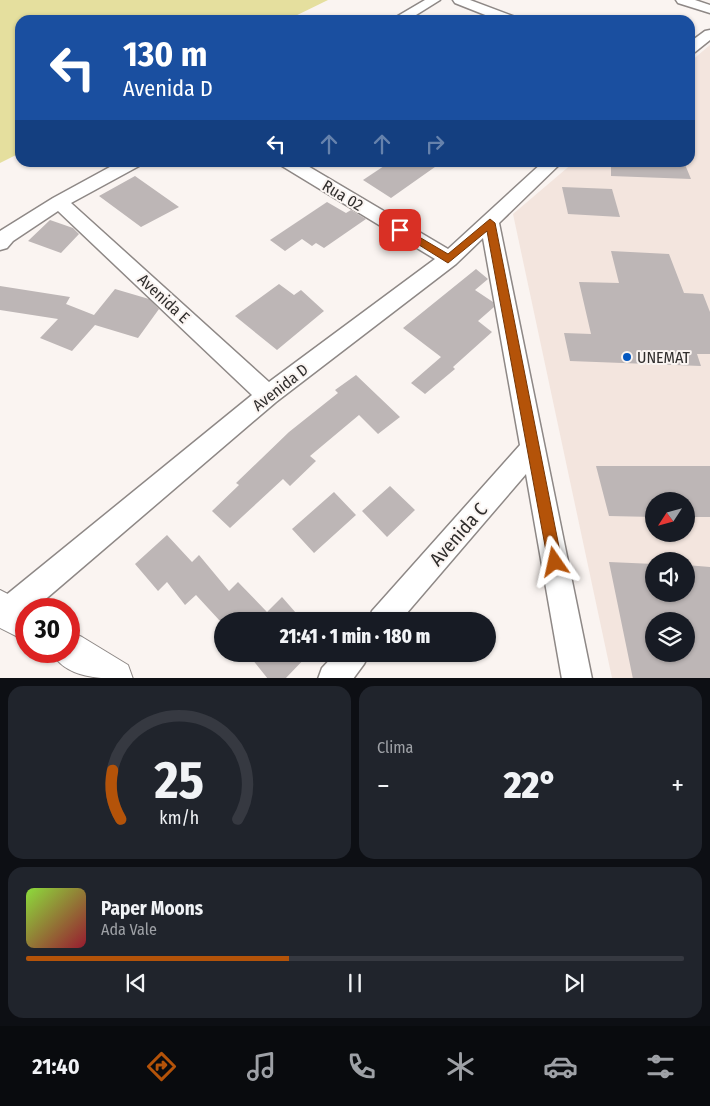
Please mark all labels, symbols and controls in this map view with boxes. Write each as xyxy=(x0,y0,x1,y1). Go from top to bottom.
text: 130 m xyxy=(123,33,207,75)
icon: left xyxy=(40,35,105,100)
text: Avenida D xyxy=(123,75,213,102)
icon: left xyxy=(262,130,290,158)
icon: ahead xyxy=(315,130,343,158)
icon: ahead xyxy=(368,130,396,158)
icon: right xyxy=(421,130,449,158)
street label: Rua 02 xyxy=(319,176,366,215)
pin xyxy=(379,209,421,251)
icon: arrive xyxy=(386,216,414,244)
street label: Avenida E xyxy=(134,270,193,327)
place label: UNEMAT xyxy=(637,348,691,367)
marker: UNEMAT xyxy=(621,351,633,363)
street label: Avenida D xyxy=(249,360,312,415)
north arrow xyxy=(645,492,695,542)
map controls xyxy=(645,492,695,662)
street label: Avenida C xyxy=(425,498,492,571)
position arrow xyxy=(528,535,580,587)
button: sound xyxy=(645,552,695,602)
speed limit sign: 30 xyxy=(15,598,80,663)
button: layers xyxy=(645,612,695,662)
text: 21:41 · 1 min · 180 m xyxy=(280,625,430,648)
text: Clima xyxy=(377,738,413,757)
text: 25 xyxy=(154,749,204,812)
text: 22° xyxy=(504,762,557,808)
text: − xyxy=(377,769,390,802)
text: + xyxy=(671,769,684,802)
text: km/h xyxy=(160,807,199,829)
text: Paper Moons xyxy=(101,897,203,920)
text: Ada Vale xyxy=(101,920,157,939)
icon: previous xyxy=(122,969,150,997)
icon: pause xyxy=(341,969,369,997)
icon: next xyxy=(560,969,588,997)
icon: directions xyxy=(144,1049,179,1084)
icon: music xyxy=(244,1049,279,1084)
icon: phone xyxy=(344,1049,379,1084)
icon: climate xyxy=(443,1049,478,1084)
icon: car xyxy=(543,1049,578,1084)
icon: filters xyxy=(643,1049,678,1084)
text: 21:40 xyxy=(32,1053,80,1080)

